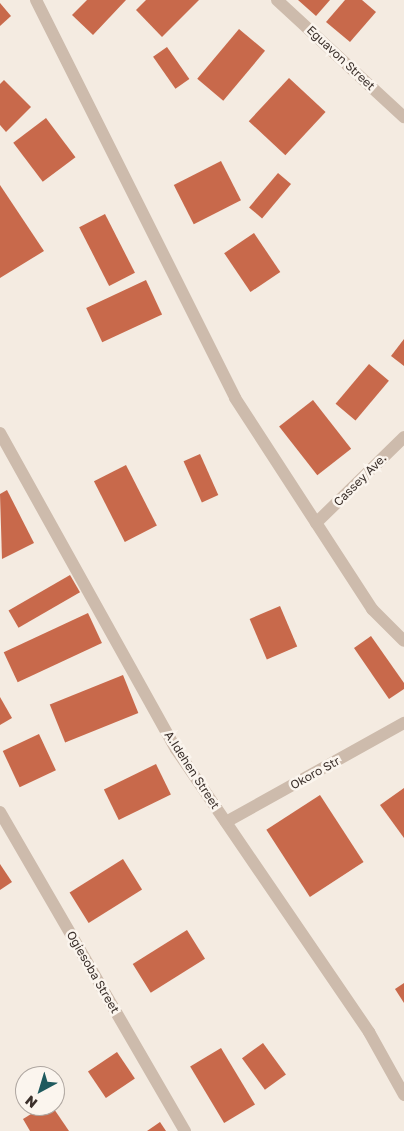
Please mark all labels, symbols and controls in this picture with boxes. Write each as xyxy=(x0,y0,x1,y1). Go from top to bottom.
street label: Eguavon Street xyxy=(304,23,378,93)
street label: Cassey Ave. xyxy=(331,451,389,509)
street label: A.Idehen Street xyxy=(161,728,223,812)
street label: Okoro Str xyxy=(288,754,342,792)
street label: Ogiesoba Street xyxy=(64,928,122,1016)
north arrow xyxy=(15,1066,65,1116)
text: N xyxy=(21,1092,40,1112)

